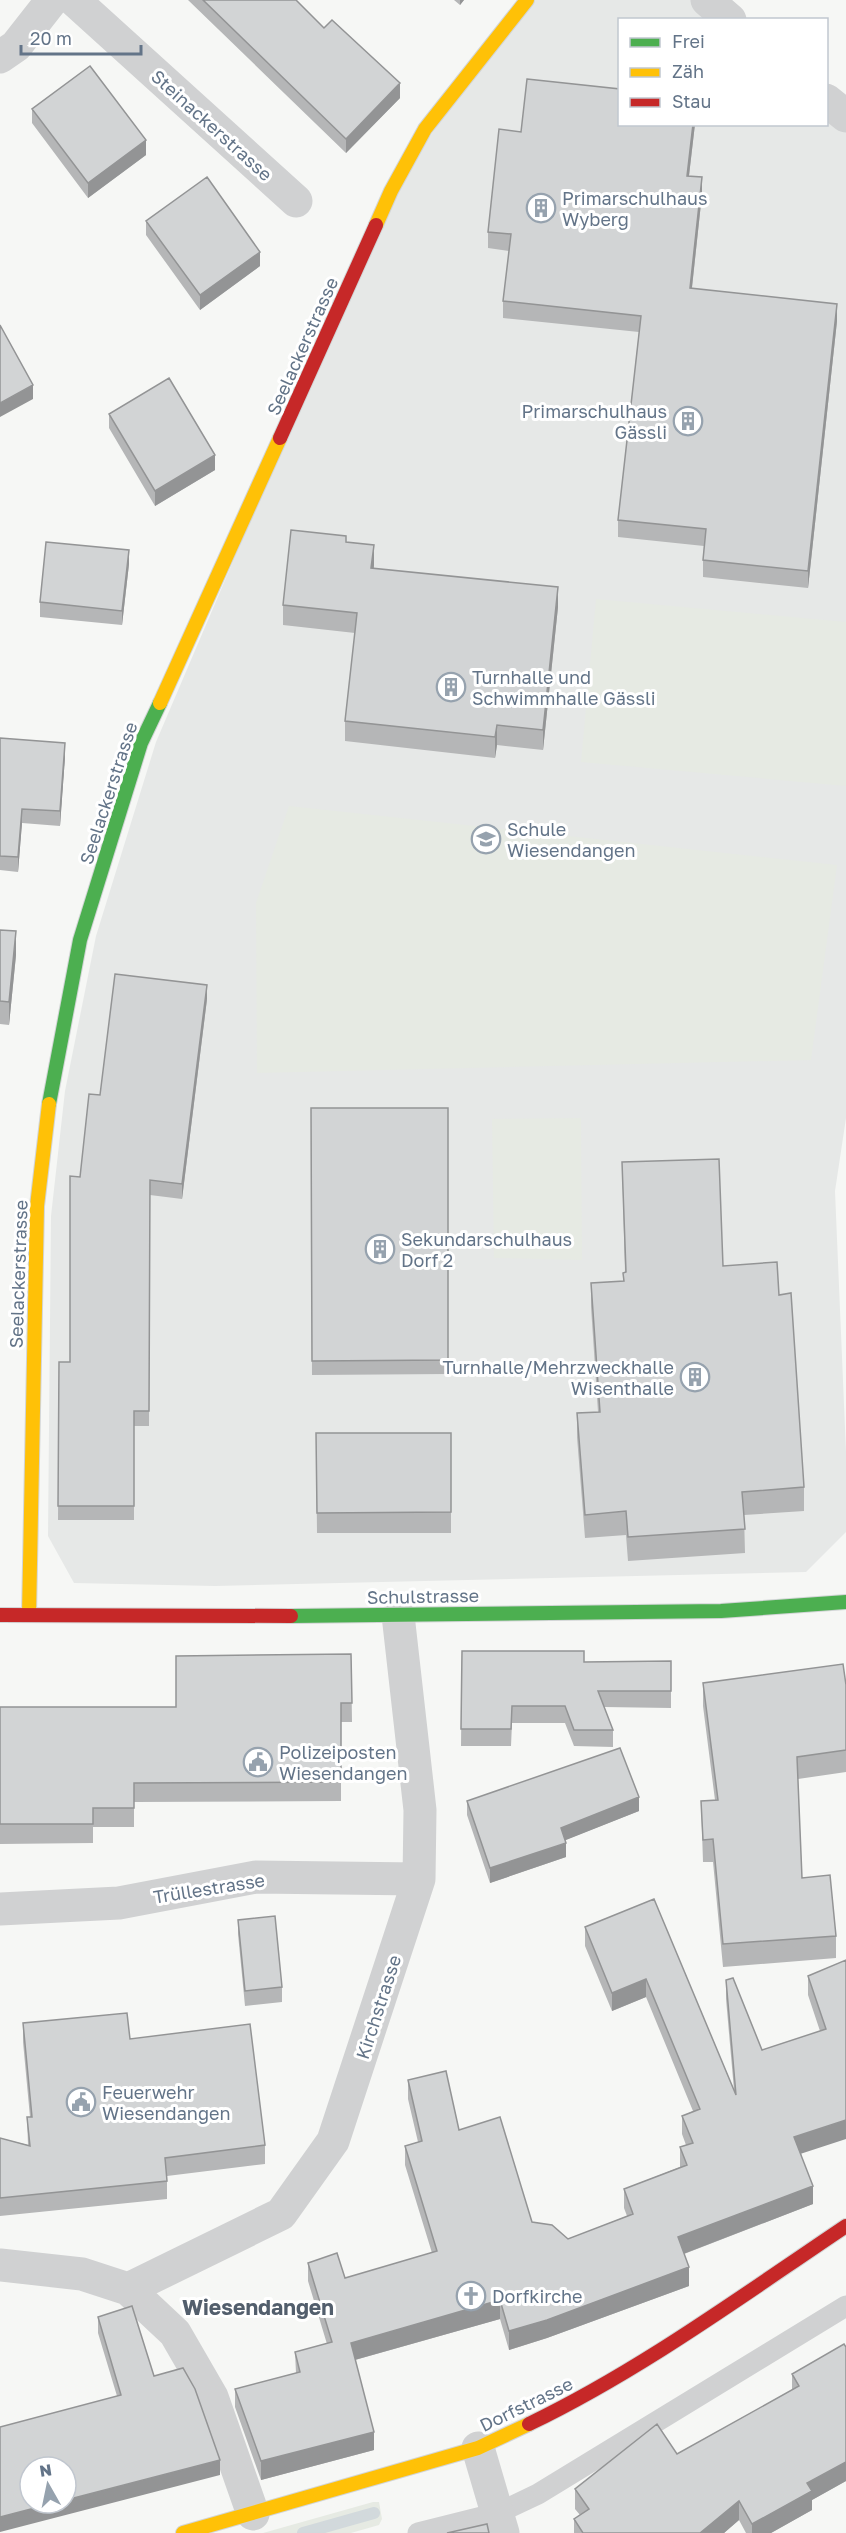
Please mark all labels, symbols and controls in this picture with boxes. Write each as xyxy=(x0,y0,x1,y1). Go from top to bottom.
scale bar xyxy=(21,18,141,56)
legend xyxy=(618,18,828,126)
text: 20 m xyxy=(30,27,72,49)
text: Frei xyxy=(672,30,705,52)
text: Zäh xyxy=(672,60,704,82)
street label: Steinackerstrasse xyxy=(147,65,277,185)
text: Stau xyxy=(672,90,711,112)
place label: Primarschulhaus Wyberg xyxy=(562,187,708,230)
building icon: Primarschulhaus Wyberg xyxy=(525,192,557,224)
street label: Seelackerstrasse xyxy=(262,274,342,418)
place label: Primarschulhaus Gässli xyxy=(522,400,667,443)
building icon: Primarschulhaus Gässli xyxy=(672,405,704,437)
place label: Turnhalle und Schwimmhalle Gässli xyxy=(472,666,656,709)
building icon: Turnhalle und Schwimmhalle Gässli xyxy=(435,671,467,703)
street label: Seelackerstrasse xyxy=(75,719,141,867)
place label: Schule Wiesendangen xyxy=(507,818,635,861)
school or university icon: Schule Wiesendangen xyxy=(470,823,502,855)
street label: Seelackerstrasse xyxy=(4,1199,32,1349)
place label: Sekundarschulhaus Dorf 2 xyxy=(401,1228,572,1271)
building icon: Sekundarschulhaus Dorf 2 xyxy=(364,1233,396,1265)
place label: Turnhalle/Mehrzweckhalle Wisenthalle xyxy=(442,1356,674,1399)
building icon: Turnhalle/Mehrzweckhalle Wisenthalle xyxy=(679,1361,711,1393)
street label: Schulstrasse xyxy=(367,1584,479,1608)
place label: Polizeiposten Wiesendangen xyxy=(279,1741,407,1784)
public building icon: Polizeiposten Wiesendangen xyxy=(242,1746,274,1778)
street label: Trüllestrasse xyxy=(152,1868,266,1908)
street label: Kirchstrasse xyxy=(351,1952,405,2062)
place label: Feuerwehr Wiesendangen xyxy=(102,2081,230,2124)
public building icon: Feuerwehr Wiesendangen xyxy=(65,2086,97,2118)
church icon: Dorfkirche xyxy=(455,2280,487,2312)
place label: Dorfkirche xyxy=(492,2285,583,2307)
district label: Wiesendangen xyxy=(182,2294,334,2320)
street label: Dorfstrasse xyxy=(476,2372,576,2436)
north arrow xyxy=(18,2455,78,2515)
text: N xyxy=(38,2459,53,2481)

